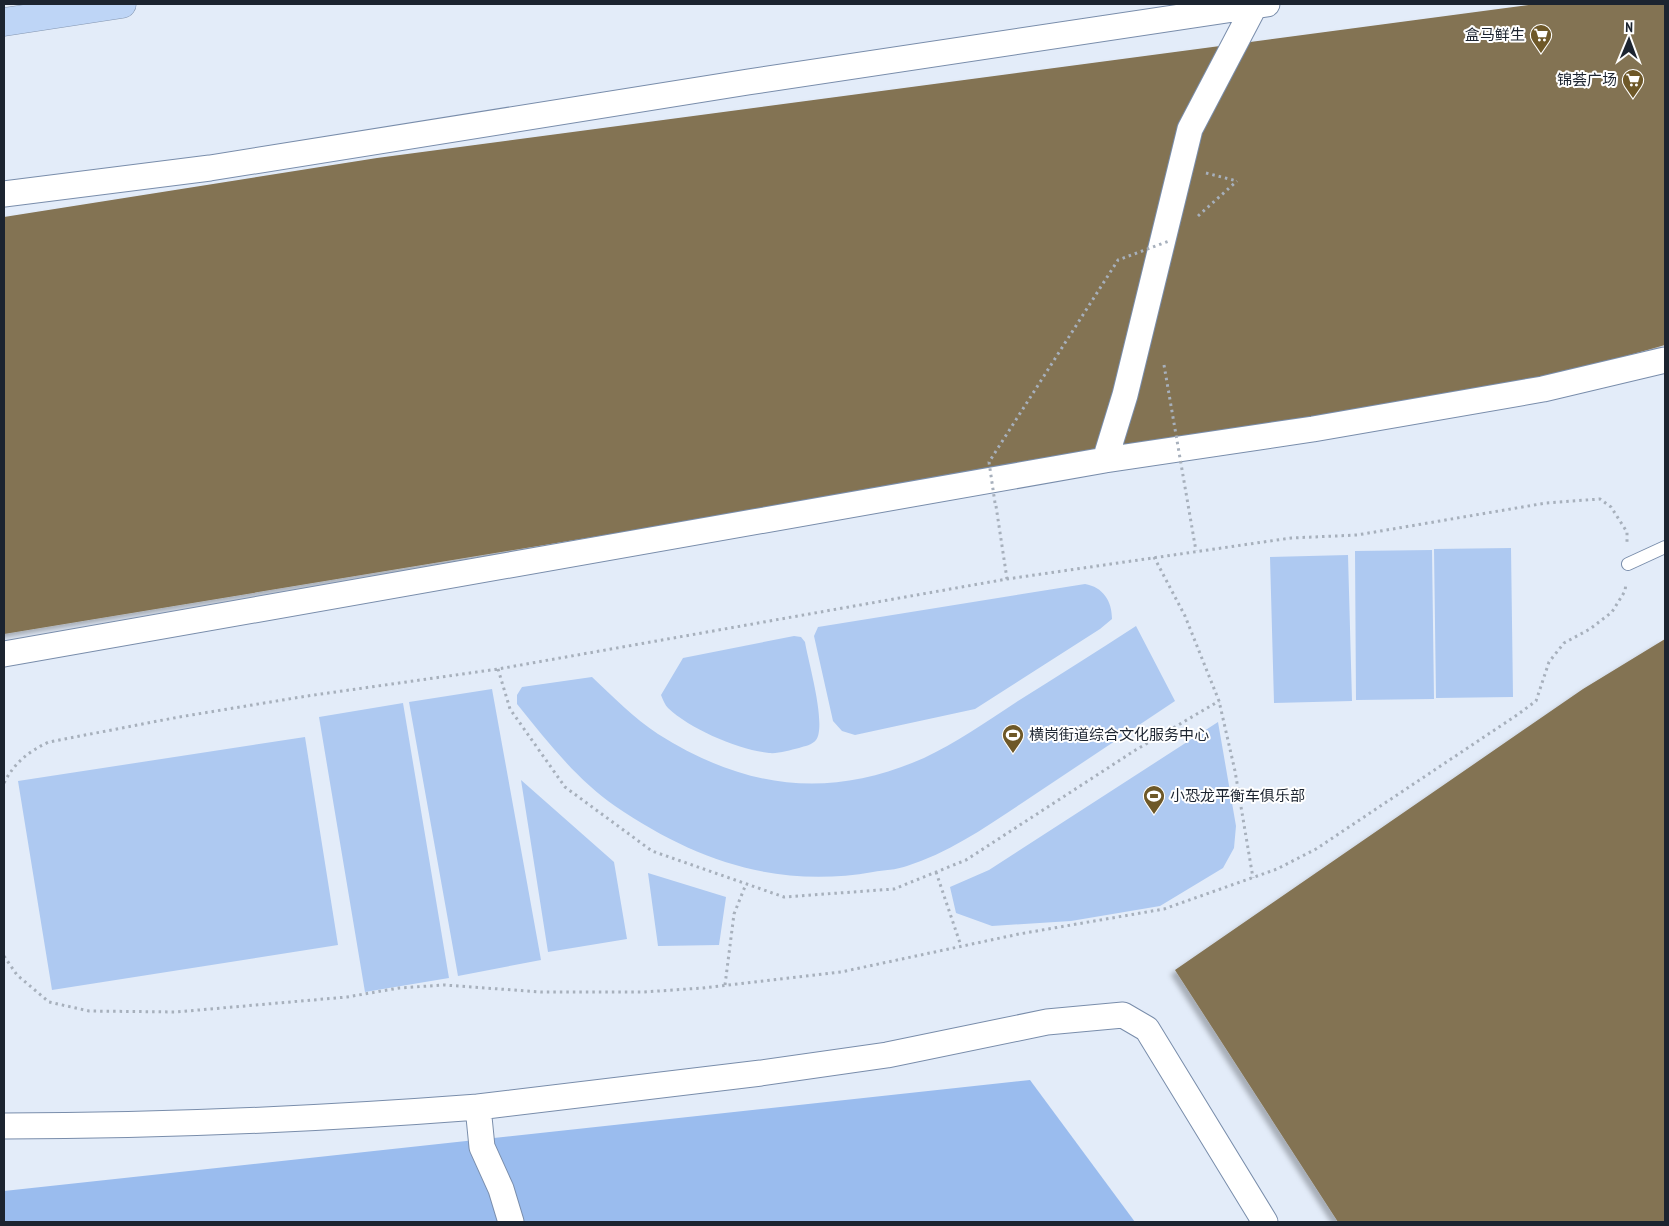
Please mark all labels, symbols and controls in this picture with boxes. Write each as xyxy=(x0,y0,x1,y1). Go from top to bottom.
north arrow xyxy=(1604,15,1654,65)
text: N xyxy=(1625,18,1633,36)
supermarket icon: 盒马鲜生 xyxy=(1529,23,1553,54)
place label: 盒马鲜生 xyxy=(1465,25,1525,44)
supermarket icon: 锦荟广场 xyxy=(1621,68,1645,99)
place label: 锦荟广场 xyxy=(1557,70,1617,89)
sports icon: 横岗街道综合文化服务中心 xyxy=(1001,723,1025,754)
place label: 横岗街道综合文化服务中心 xyxy=(1029,725,1209,744)
sports icon: 小恐龙平衡车俱乐部 xyxy=(1142,784,1166,815)
place label: 小恐龙平衡车俱乐部 xyxy=(1170,786,1305,805)

